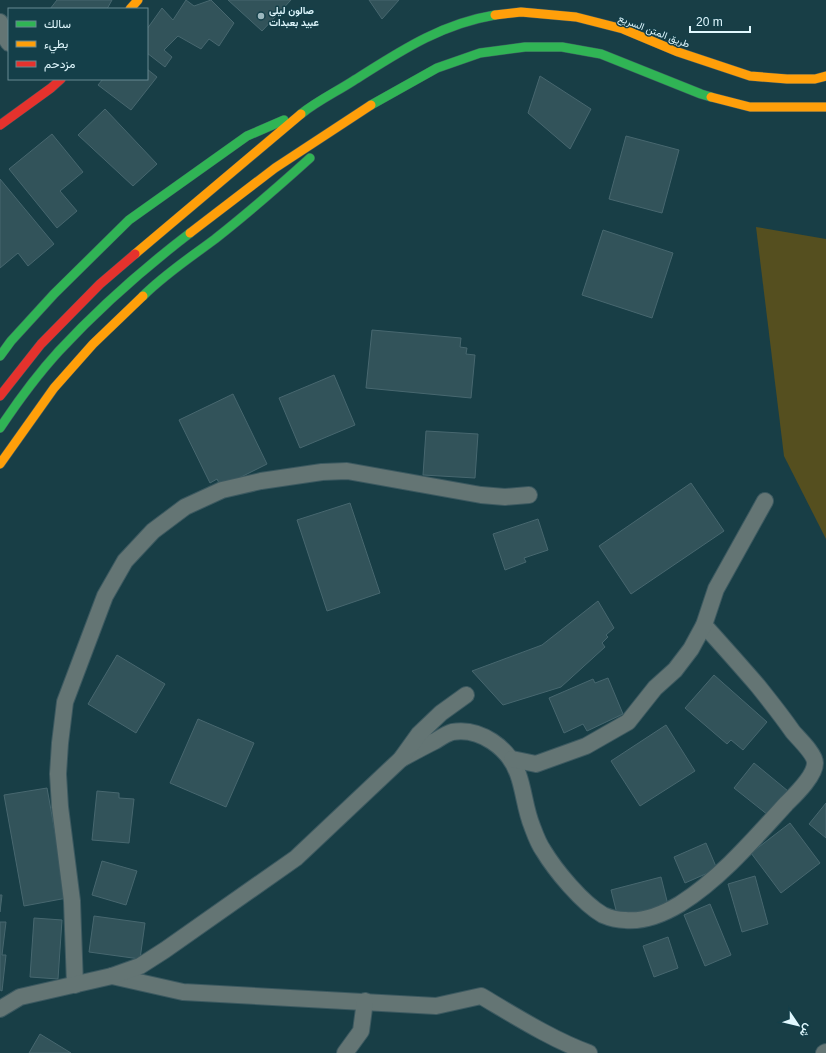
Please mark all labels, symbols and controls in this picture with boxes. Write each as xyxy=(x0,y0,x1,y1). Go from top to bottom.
place label: صالون ليلى عبيد بعبدات xyxy=(269,5,319,29)
legend xyxy=(8,8,148,80)
scale bar xyxy=(690,8,750,34)
marker: صالون ليلى عبيد بعبدات xyxy=(256,11,266,21)
street label: طريق المتن السريع xyxy=(616,12,692,51)
text: 20 m xyxy=(696,15,723,29)
text: سالك xyxy=(44,17,71,31)
text: بطيء xyxy=(44,37,68,54)
text: مزدحم xyxy=(44,57,75,72)
north arrow xyxy=(778,1005,818,1045)
text: ش xyxy=(797,1021,815,1040)

